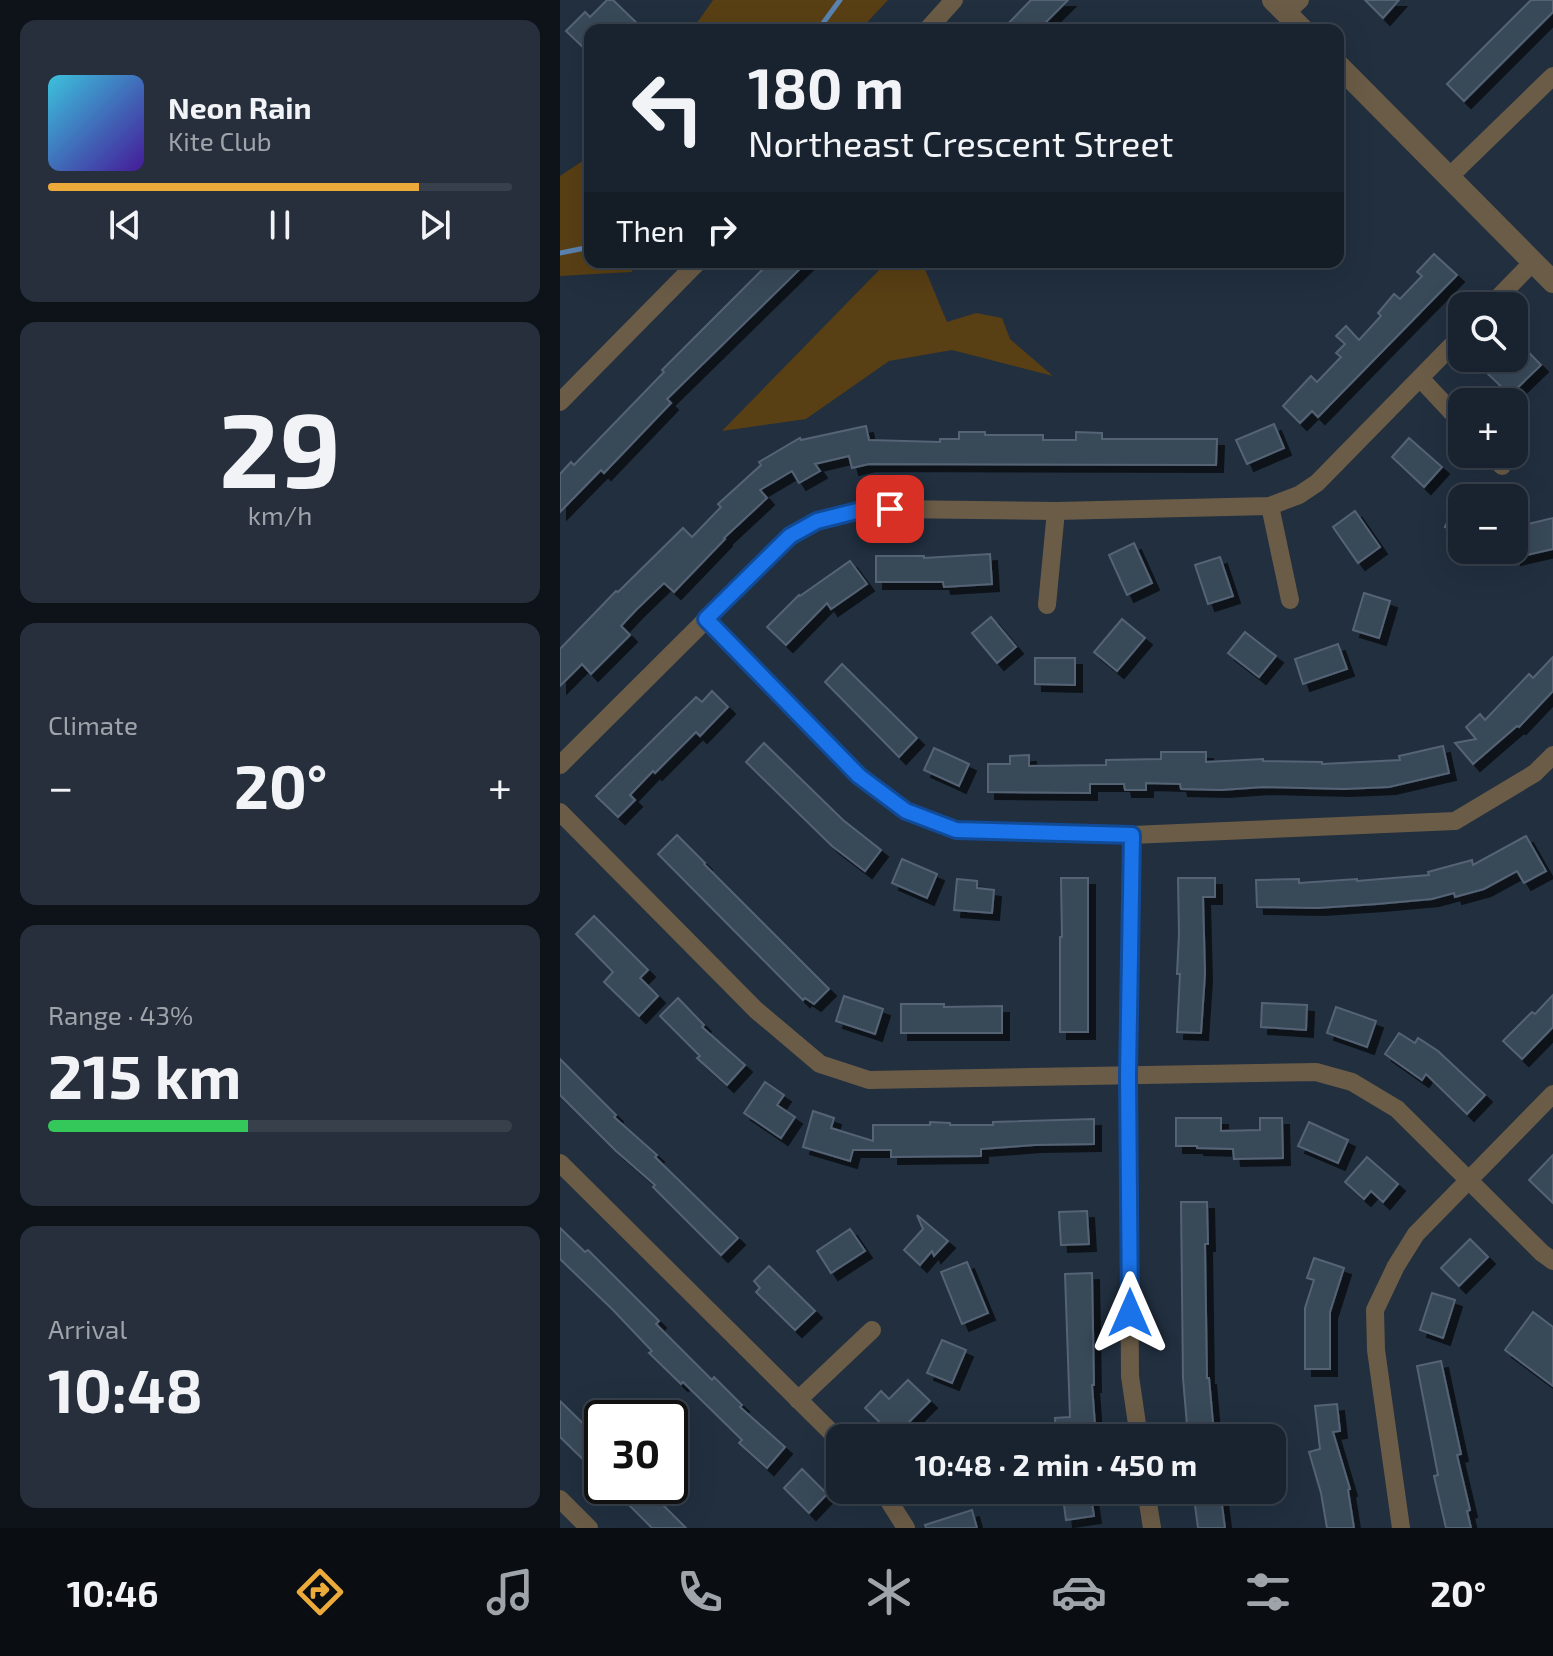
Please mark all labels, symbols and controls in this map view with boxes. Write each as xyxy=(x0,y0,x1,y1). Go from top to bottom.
text: 180 m xyxy=(748,53,904,120)
icon: left xyxy=(616,56,720,160)
text: Neon Rain xyxy=(168,89,312,125)
text: Northeast Crescent Street xyxy=(748,121,1173,164)
text: Kite Club xyxy=(168,125,272,156)
icon: previous xyxy=(103,203,147,247)
icon: pause xyxy=(258,203,302,247)
icon: next xyxy=(413,203,457,247)
icon: right xyxy=(700,208,744,252)
text: Then xyxy=(616,212,684,248)
map controls xyxy=(1448,292,1528,564)
button: search xyxy=(1448,292,1528,372)
text: 29 xyxy=(219,384,341,509)
button: + xyxy=(1448,388,1528,468)
pin xyxy=(856,475,924,543)
button: − xyxy=(1448,484,1528,564)
icon: arrive xyxy=(868,487,912,531)
text: km/h xyxy=(248,499,312,530)
text: Climate xyxy=(48,709,138,740)
text: 20° xyxy=(234,749,327,821)
text: − xyxy=(48,759,74,812)
text: + xyxy=(488,759,512,812)
text: Range · 43% xyxy=(48,999,193,1030)
text: 215 km xyxy=(48,1039,241,1111)
position arrow xyxy=(1088,1271,1172,1355)
text: Arrival xyxy=(48,1313,127,1344)
text: 10:48 xyxy=(48,1353,203,1425)
speed limit sign: 30 xyxy=(584,1400,688,1504)
text: 10:48 · 2 min · 450 m xyxy=(915,1446,1197,1482)
icon: directions xyxy=(292,1564,348,1620)
icon: music xyxy=(482,1564,538,1620)
icon: phone xyxy=(672,1564,728,1620)
icon: climate xyxy=(861,1564,917,1620)
icon: car xyxy=(1051,1564,1107,1620)
icon: filters xyxy=(1240,1564,1296,1620)
text: 10:46 xyxy=(67,1571,159,1614)
text: 20° xyxy=(1430,1571,1486,1614)

